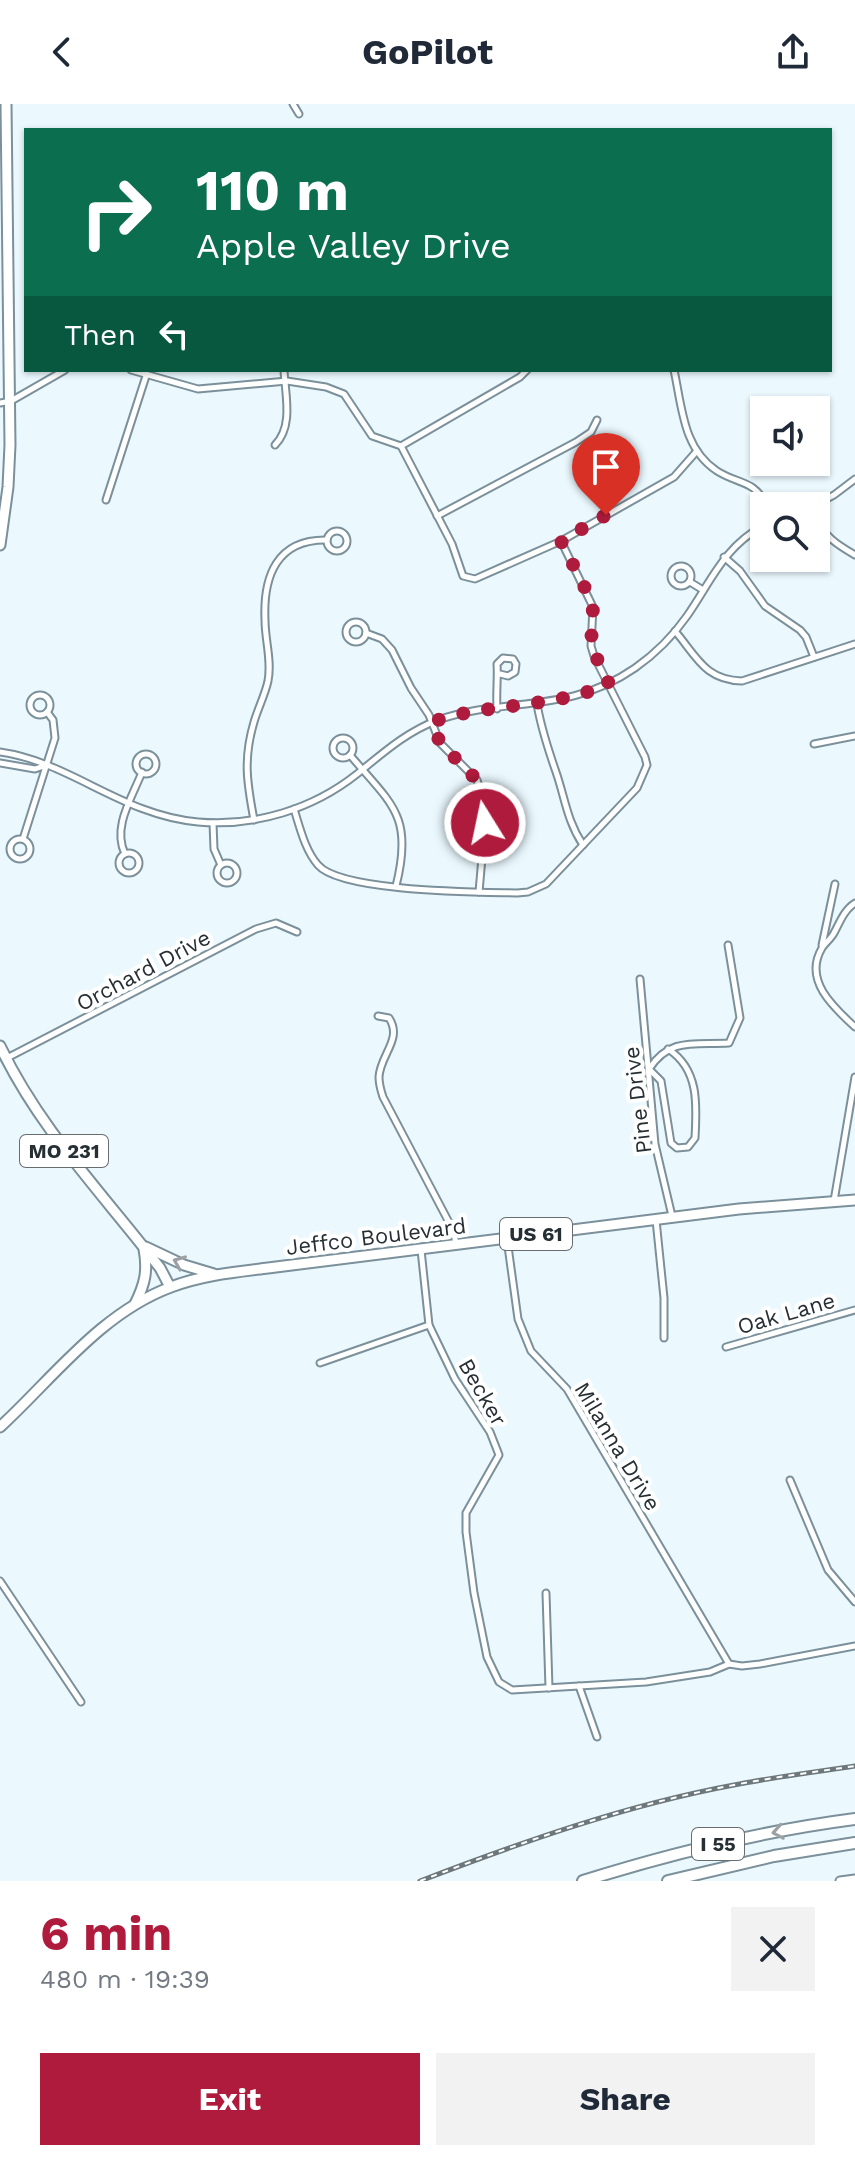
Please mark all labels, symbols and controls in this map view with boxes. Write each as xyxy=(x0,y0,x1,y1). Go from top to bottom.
icon: back xyxy=(40,30,84,74)
icon: share xyxy=(771,30,815,74)
text: GoPilot xyxy=(362,31,493,73)
text: 110 m xyxy=(196,158,349,224)
icon: right xyxy=(64,160,168,264)
text: Apple Valley Drive xyxy=(196,225,511,267)
icon: left xyxy=(152,312,196,356)
text: Then xyxy=(64,317,136,352)
map controls xyxy=(750,396,830,572)
button: sound xyxy=(750,396,830,476)
pin xyxy=(572,433,640,515)
icon: arrive xyxy=(584,445,628,489)
button: search xyxy=(750,492,830,572)
position arrow xyxy=(443,781,527,865)
street label: Orchard Drive xyxy=(72,925,214,1016)
street label: Pine Drive xyxy=(619,1045,656,1155)
road number: MO 231 xyxy=(20,1135,108,1167)
street label: Jeffco Boulevard xyxy=(285,1213,467,1260)
road number: US 61 xyxy=(500,1218,572,1250)
one-way arrow xyxy=(173,1256,187,1272)
street label: Oak Lane xyxy=(734,1288,838,1339)
street label: Becker xyxy=(453,1354,512,1430)
street label: Milanna Drive xyxy=(569,1378,666,1515)
one-way arrow xyxy=(771,1822,785,1839)
road number: I 55 xyxy=(692,1828,744,1860)
text: 6 min xyxy=(40,1905,172,1962)
button: close xyxy=(731,1907,815,1991)
text: 480 m · 19:39 xyxy=(40,1964,210,1994)
button: Exit xyxy=(40,2053,420,2145)
button: Share xyxy=(436,2053,815,2145)

